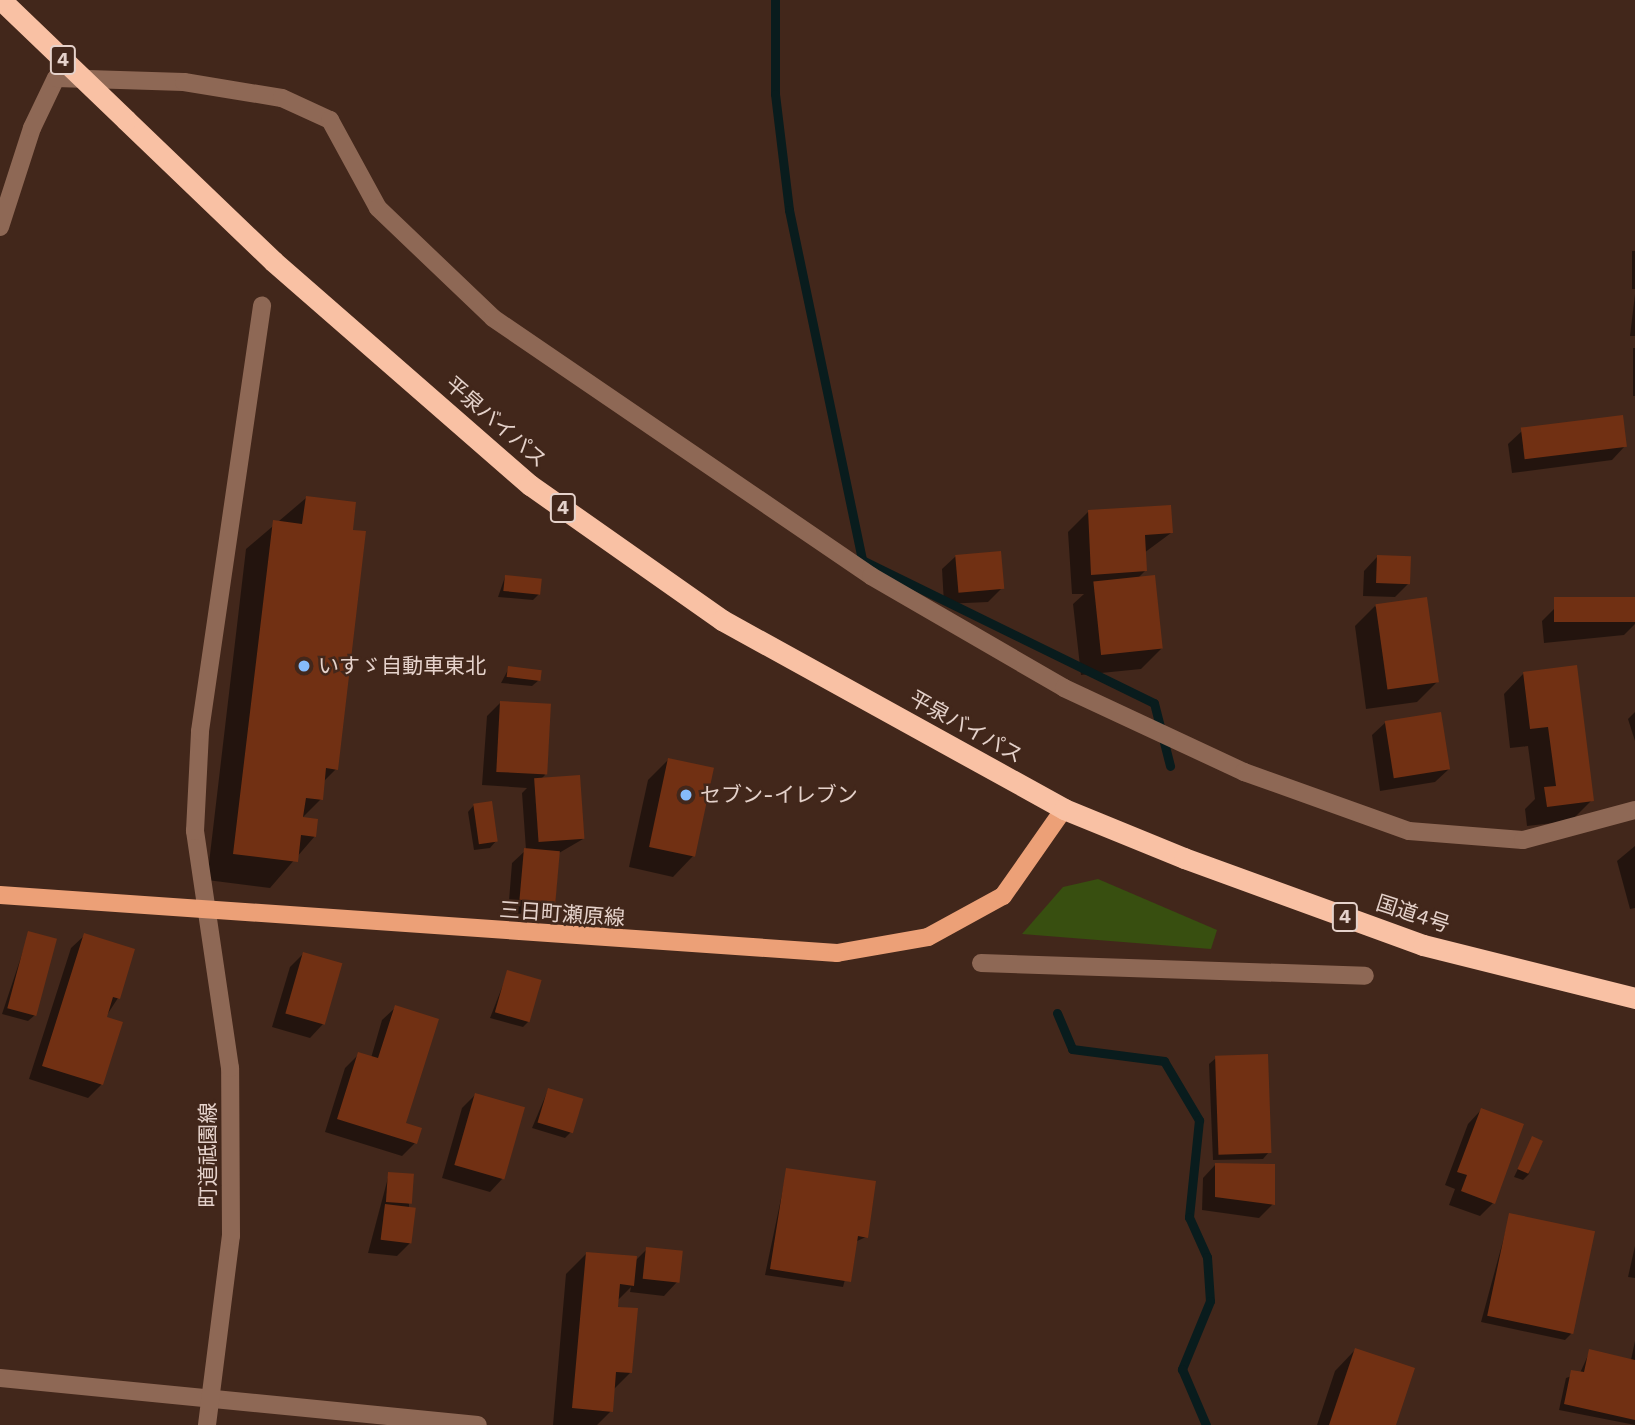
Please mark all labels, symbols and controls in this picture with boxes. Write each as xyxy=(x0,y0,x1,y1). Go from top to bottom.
road number: 4 xyxy=(49,44,77,76)
street label: 平泉バイパス xyxy=(440,371,552,473)
road number: 4 xyxy=(549,492,577,524)
place label: いすゞ自動車東北 xyxy=(318,653,486,679)
marker: いすゞ自動車東北 xyxy=(296,658,312,674)
street label: 平泉バイパス xyxy=(905,685,1027,769)
place label: セブン-イレブン xyxy=(700,782,858,808)
marker: セブン-イレブン xyxy=(678,787,694,803)
street label: 国道4号 xyxy=(1373,890,1453,938)
street label: 三日町瀬原線 xyxy=(498,897,626,931)
road number: 4 xyxy=(1331,902,1359,932)
street label: 町道祗園線 xyxy=(195,1103,221,1207)

